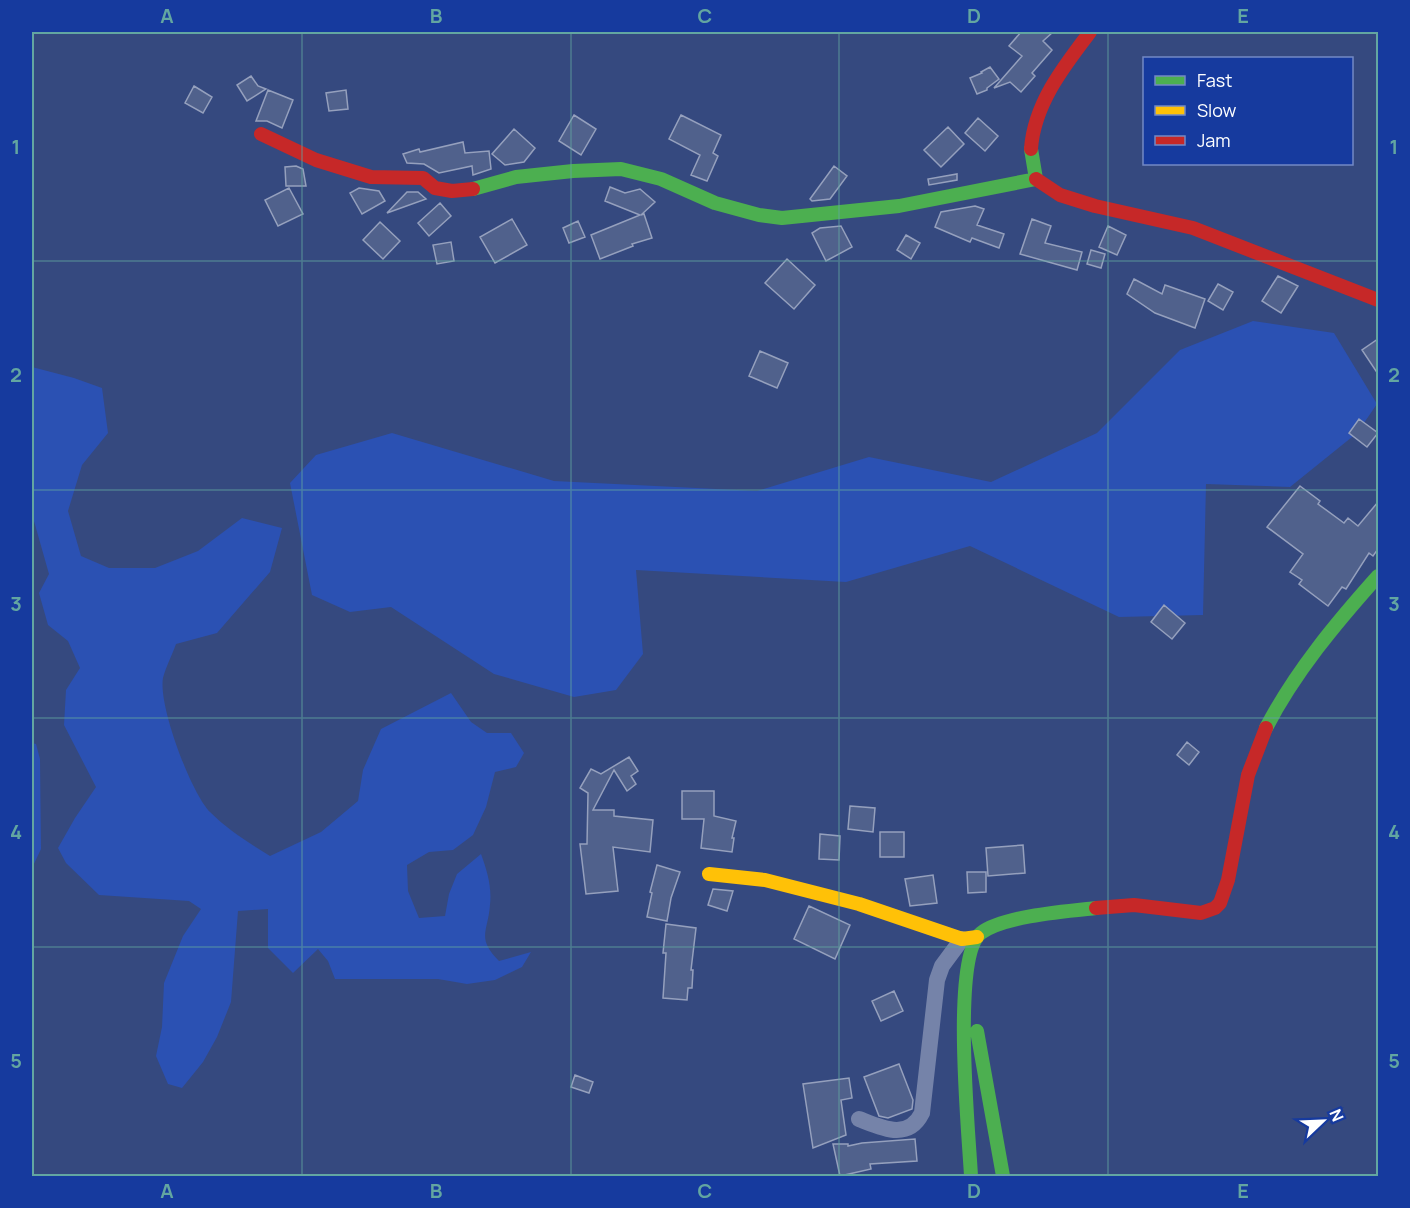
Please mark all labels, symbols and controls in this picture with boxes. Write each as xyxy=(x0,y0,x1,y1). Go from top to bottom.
text: A xyxy=(160,2,174,29)
text: B xyxy=(430,2,443,29)
text: C xyxy=(698,2,712,29)
text: D xyxy=(967,2,981,29)
text: E xyxy=(1237,2,1249,29)
legend xyxy=(1143,57,1353,165)
text: Fast xyxy=(1197,68,1232,92)
text: Slow xyxy=(1197,98,1237,122)
text: Jam xyxy=(1197,128,1231,152)
text: 1 xyxy=(12,133,20,160)
text: 1 xyxy=(1390,133,1398,160)
text: 2 xyxy=(10,361,22,388)
text: 2 xyxy=(1388,361,1400,388)
text: 3 xyxy=(10,590,22,617)
text: 3 xyxy=(1388,590,1400,617)
text: 4 xyxy=(10,818,22,845)
text: 4 xyxy=(1388,818,1400,845)
text: 5 xyxy=(10,1047,22,1074)
text: 5 xyxy=(1388,1047,1400,1074)
north arrow xyxy=(1293,1091,1353,1151)
text: N xyxy=(1324,1106,1349,1125)
text: A xyxy=(160,1177,174,1204)
text: B xyxy=(430,1177,443,1204)
text: C xyxy=(698,1177,712,1204)
text: D xyxy=(967,1177,981,1204)
text: E xyxy=(1237,1177,1249,1204)

